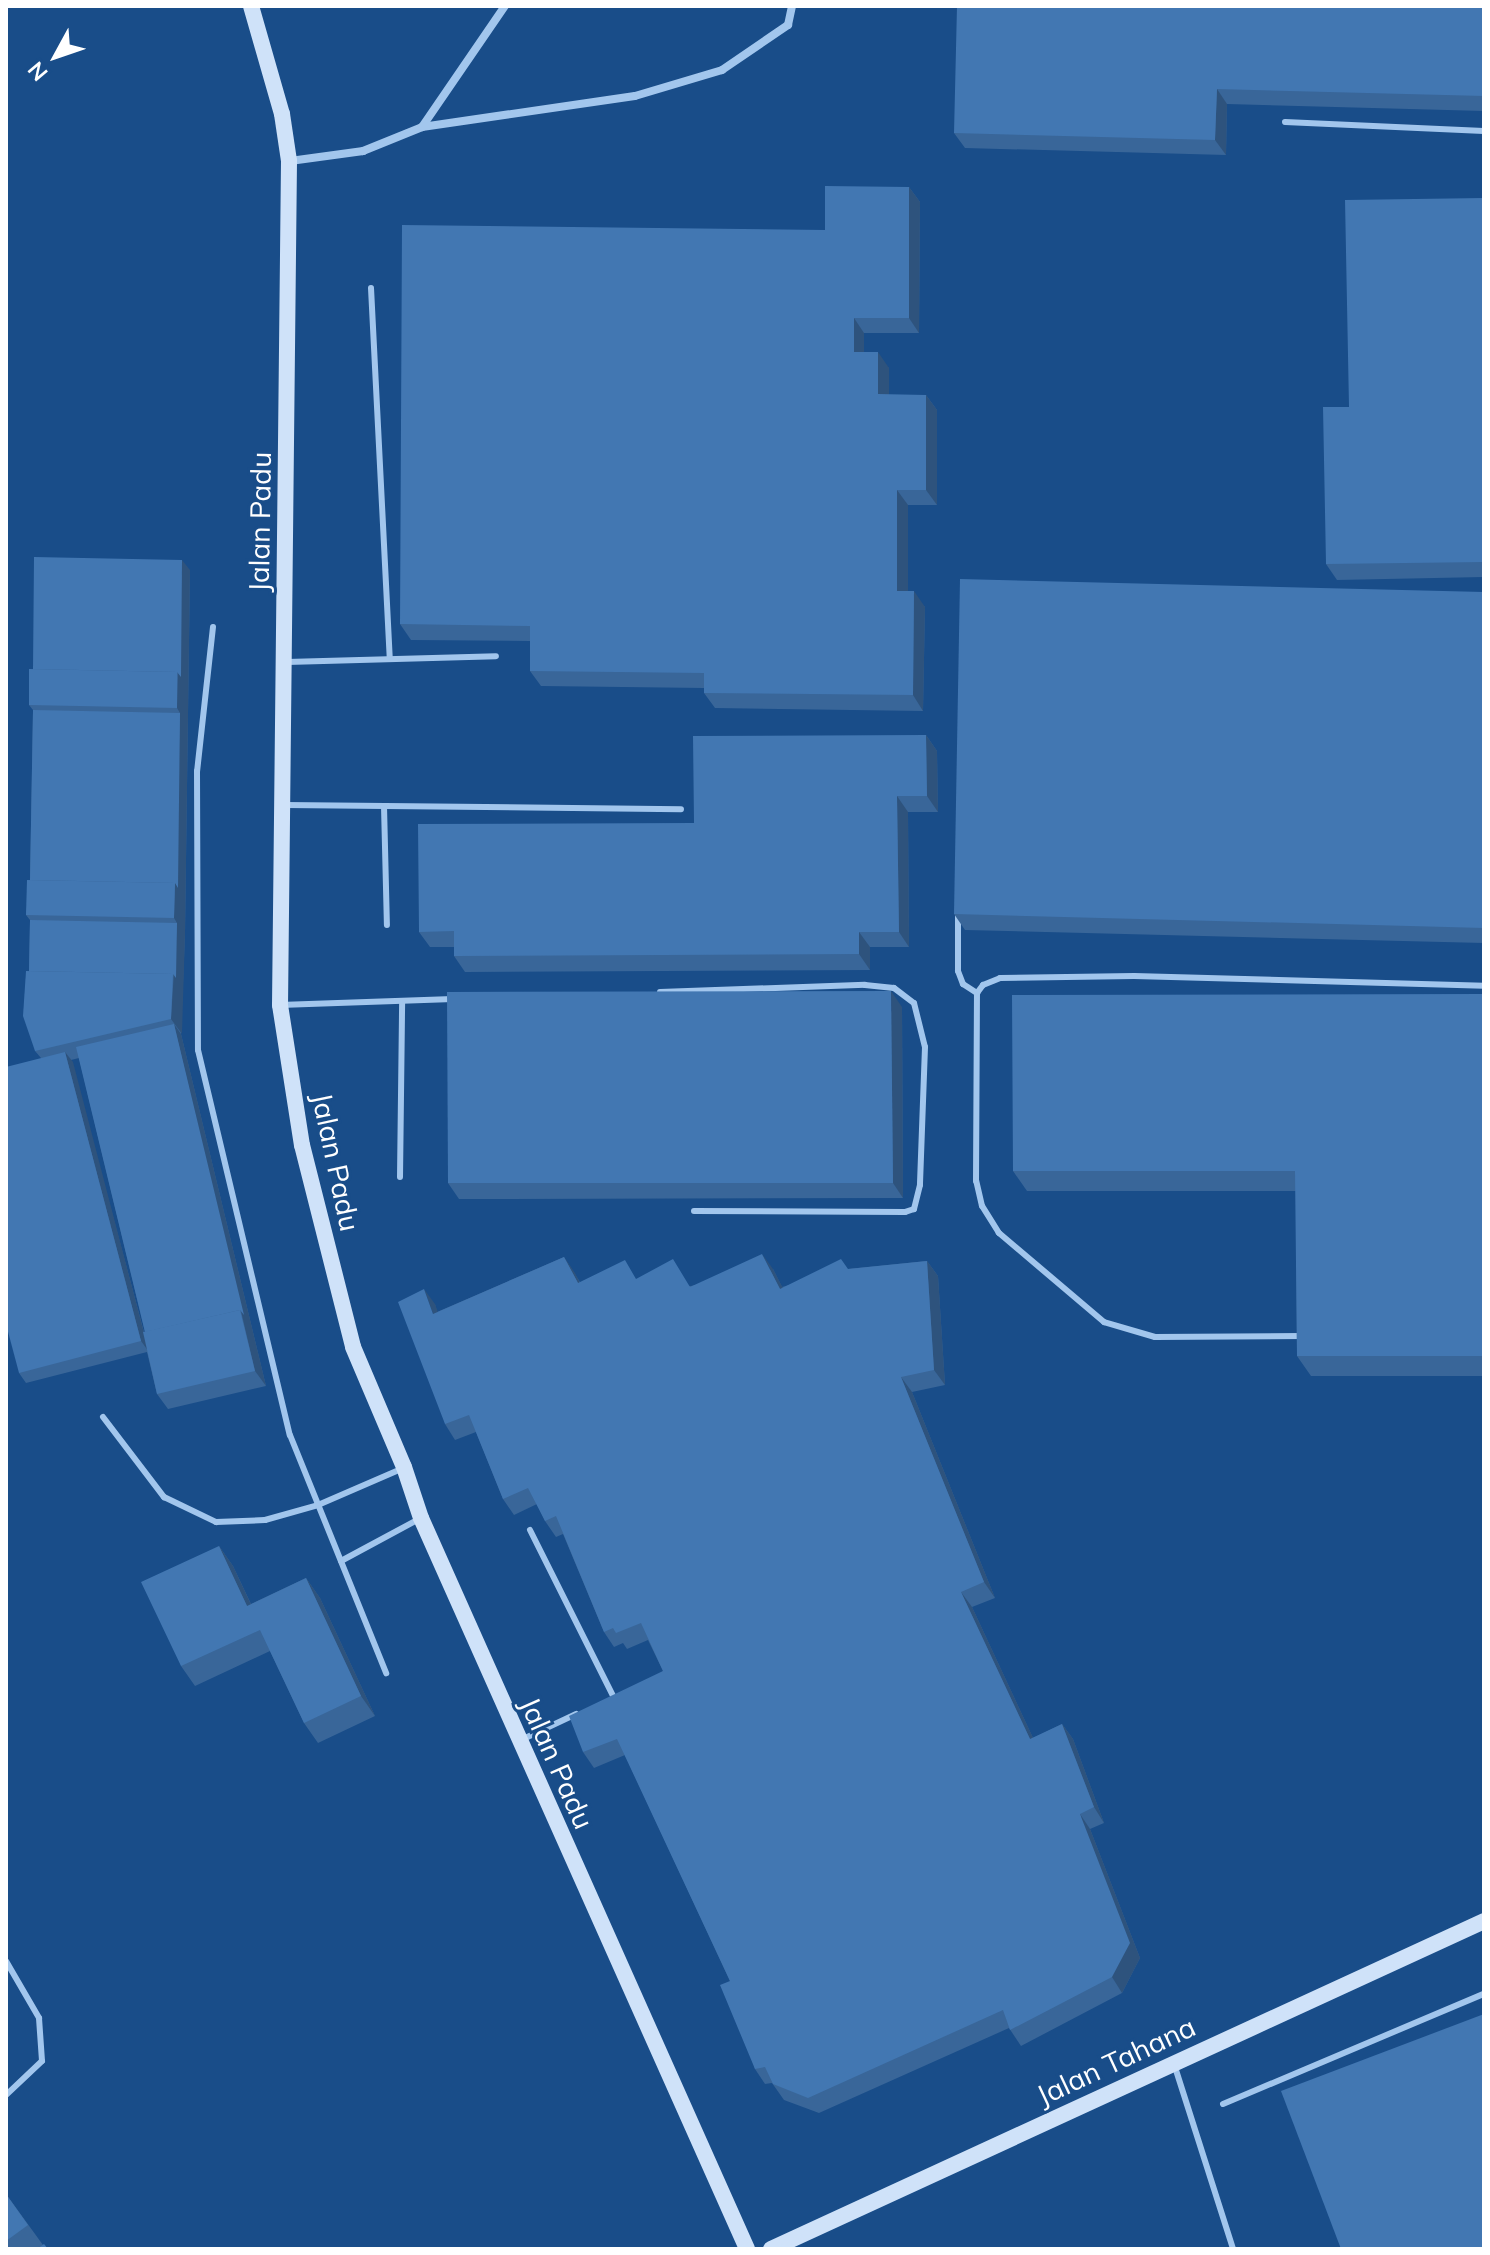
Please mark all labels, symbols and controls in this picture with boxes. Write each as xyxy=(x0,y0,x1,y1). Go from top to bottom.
north arrow xyxy=(16,16,96,96)
text: N xyxy=(22,56,54,87)
street label: Jalan Padu xyxy=(242,451,278,593)
street label: Jalan Padu xyxy=(305,1090,367,1234)
street label: Jalan Padu xyxy=(513,1692,601,1834)
street label: Jalan Tahana xyxy=(1031,2010,1201,2112)

